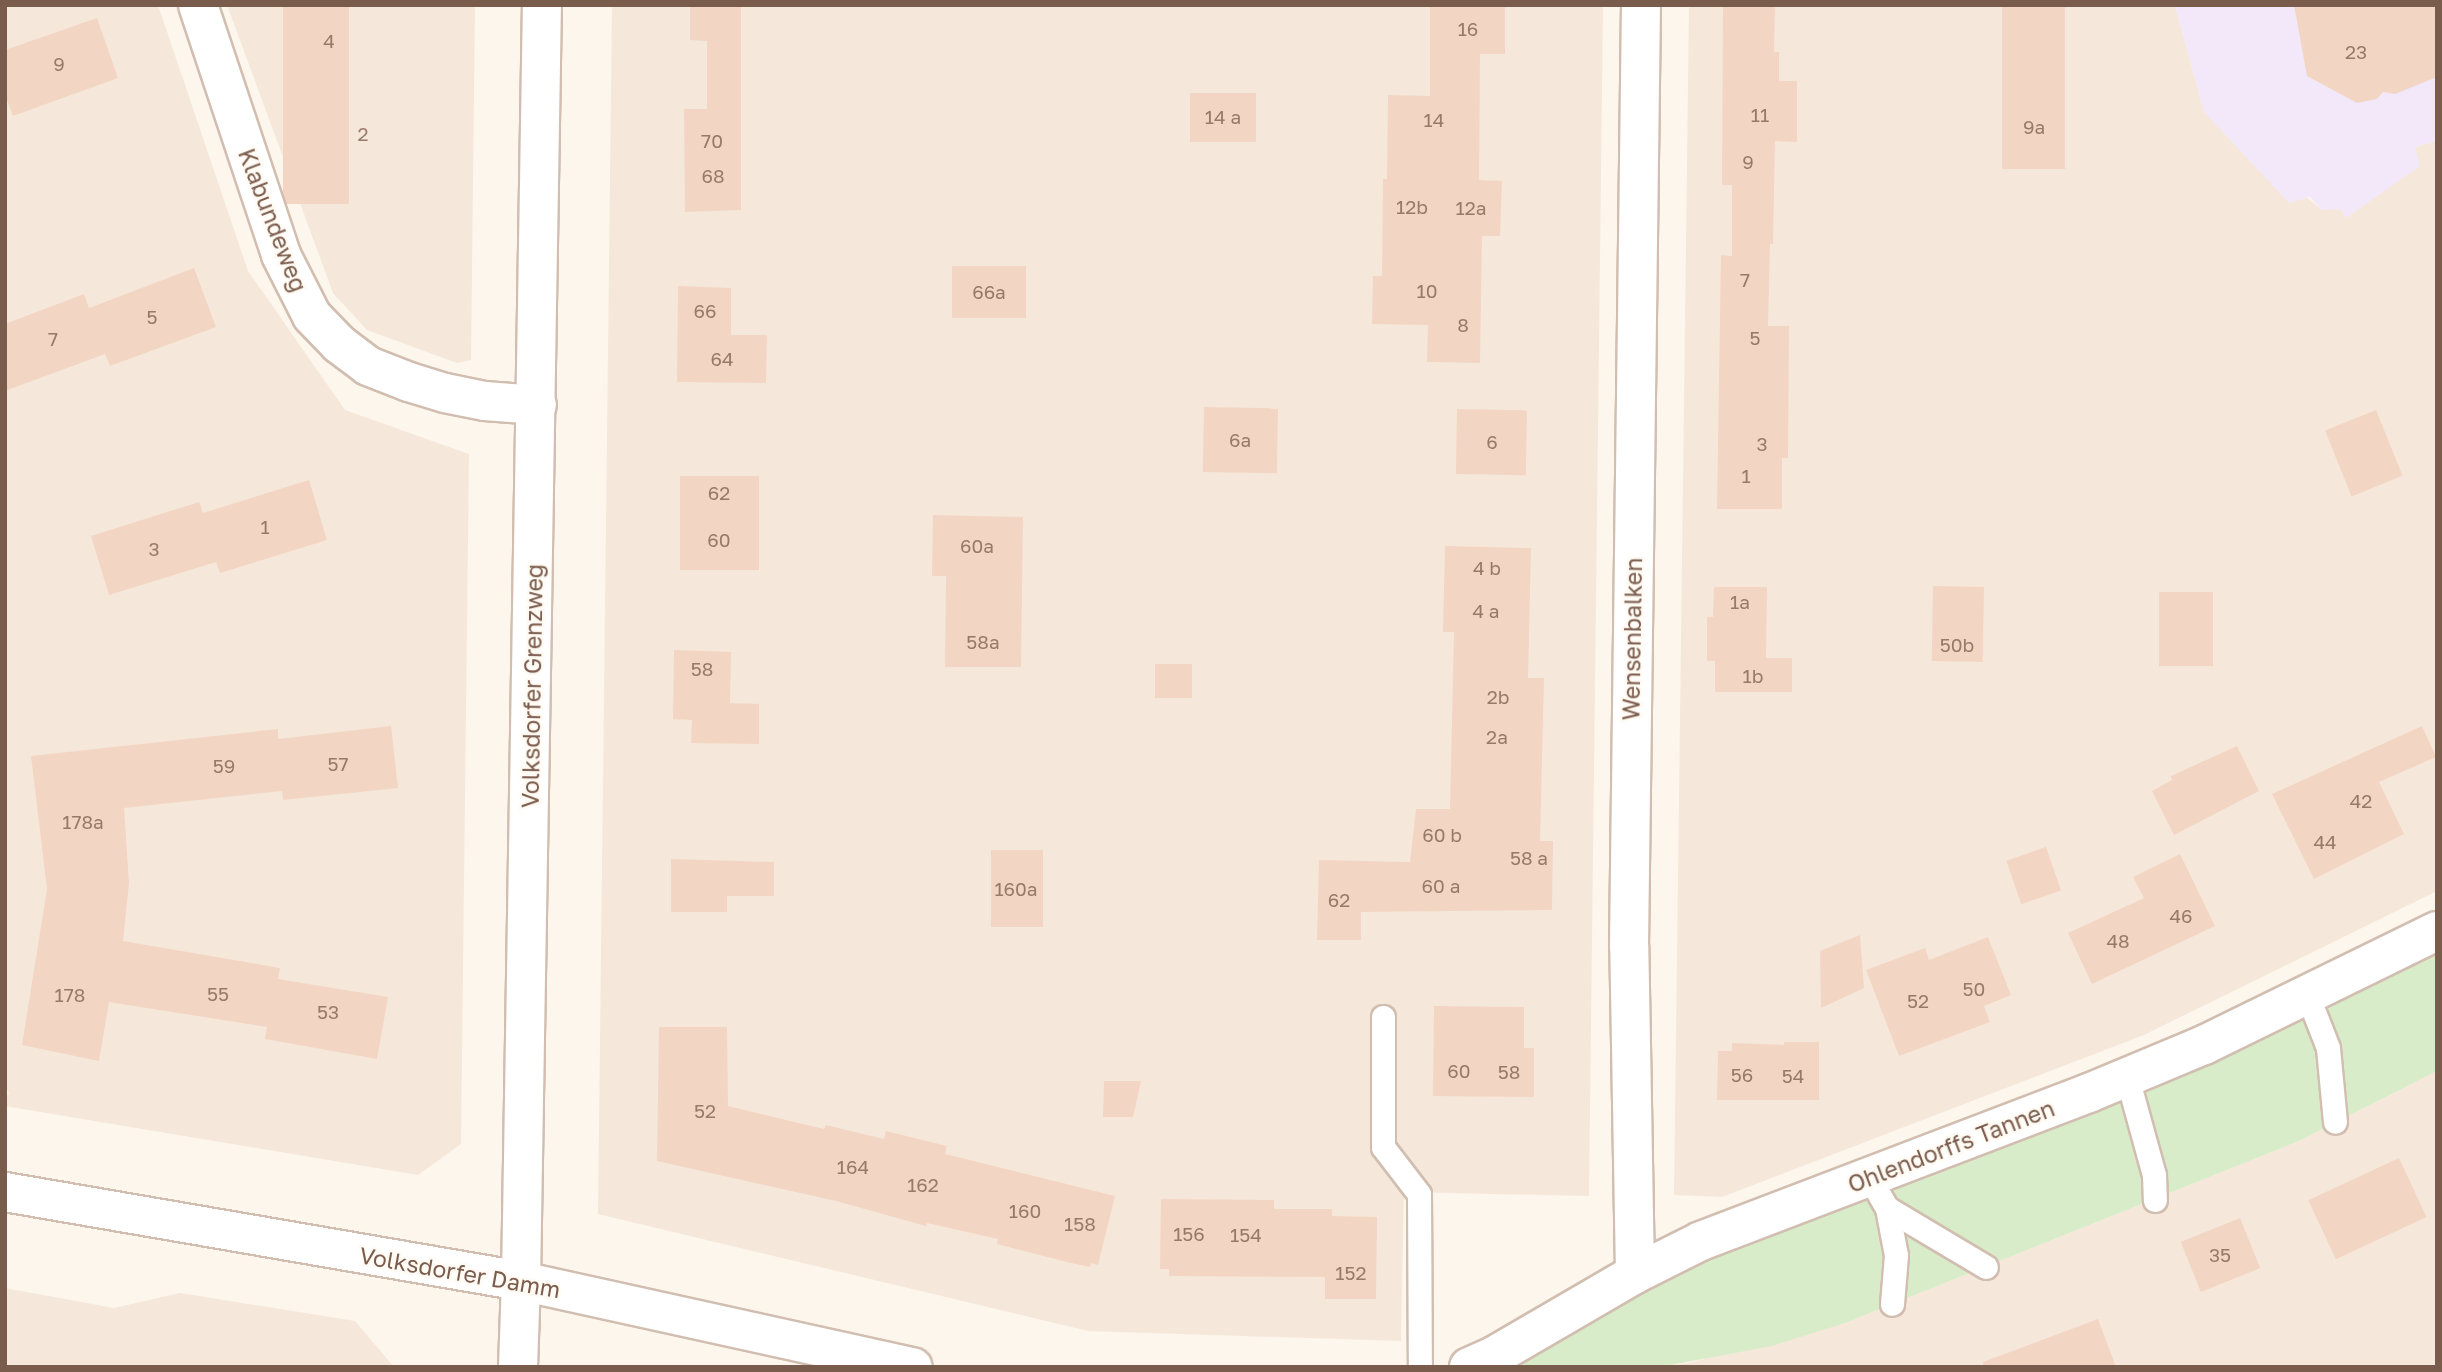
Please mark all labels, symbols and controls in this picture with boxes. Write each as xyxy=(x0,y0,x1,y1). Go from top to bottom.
house number: 16 xyxy=(1458,18,1478,40)
house number: 4 xyxy=(323,30,335,52)
house number: 23 xyxy=(2345,41,2367,63)
house number: 9 xyxy=(53,53,65,75)
house number: 11 xyxy=(1751,104,1769,126)
house number: 14 a xyxy=(1205,106,1241,128)
house number: 14 xyxy=(1424,109,1444,131)
house number: 9a xyxy=(2023,116,2045,138)
house number: 2 xyxy=(357,123,369,145)
house number: 70 xyxy=(701,130,723,152)
street label: Klabundeweg xyxy=(233,144,313,296)
house number: 9 xyxy=(1742,151,1754,173)
house number: 68 xyxy=(701,165,725,187)
house number: 12b xyxy=(1396,196,1428,218)
house number: 12a xyxy=(1456,197,1486,219)
house number: 7 xyxy=(1740,269,1750,291)
house number: 10 xyxy=(1417,280,1437,302)
house number: 66a xyxy=(972,281,1006,303)
house number: 66 xyxy=(694,300,716,322)
house number: 5 xyxy=(146,306,158,328)
house number: 8 xyxy=(1457,314,1469,336)
house number: 5 xyxy=(1749,327,1761,349)
house number: 7 xyxy=(48,328,58,350)
house number: 64 xyxy=(710,348,734,370)
house number: 6a xyxy=(1229,429,1251,451)
house number: 6 xyxy=(1486,431,1498,453)
house number: 3 xyxy=(1756,433,1768,455)
house number: 1 xyxy=(1741,465,1751,487)
house number: 62 xyxy=(708,482,730,504)
house number: 1 xyxy=(260,516,270,538)
house number: 60 xyxy=(707,529,731,551)
house number: 60a xyxy=(960,535,994,557)
house number: 3 xyxy=(148,538,160,560)
house number: 4 b xyxy=(1473,557,1501,579)
street label: Wensenbalken xyxy=(1617,557,1647,721)
street label: Volksdorfer Grenzweg xyxy=(516,564,548,808)
house number: 1a xyxy=(1730,591,1750,613)
house number: 4 a xyxy=(1472,600,1500,622)
house number: 58a xyxy=(966,631,1000,653)
house number: 50b xyxy=(1940,634,1974,656)
house number: 58 xyxy=(691,658,713,680)
house number: 1b xyxy=(1743,665,1763,687)
house number: 2b xyxy=(1487,686,1509,708)
house number: 2a xyxy=(1486,726,1508,748)
house number: 57 xyxy=(327,753,349,775)
house number: 59 xyxy=(213,755,235,777)
house number: 42 xyxy=(2350,790,2372,812)
house number: 178a xyxy=(62,811,104,833)
house number: 60 b xyxy=(1422,824,1462,846)
house number: 44 xyxy=(2313,831,2337,853)
house number: 58 a xyxy=(1510,847,1548,869)
house number: 60 a xyxy=(1422,875,1460,897)
house number: 160a xyxy=(994,878,1038,900)
house number: 62 xyxy=(1328,889,1350,911)
house number: 46 xyxy=(2169,905,2193,927)
house number: 48 xyxy=(2106,930,2130,952)
house number: 50 xyxy=(1963,978,1985,1000)
house number: 55 xyxy=(207,983,229,1005)
house number: 178 xyxy=(55,984,85,1006)
house number: 52 xyxy=(1907,990,1929,1012)
house number: 53 xyxy=(317,1001,339,1023)
house number: 60 xyxy=(1447,1060,1471,1082)
house number: 58 xyxy=(1498,1061,1520,1083)
house number: 56 xyxy=(1731,1064,1753,1086)
house number: 54 xyxy=(1782,1065,1804,1087)
street label: Ohlendorffs Tannen xyxy=(1844,1094,2058,1198)
house number: 52 xyxy=(694,1100,716,1122)
house number: 164 xyxy=(837,1156,869,1178)
house number: 162 xyxy=(907,1174,939,1196)
house number: 160 xyxy=(1009,1200,1041,1222)
house number: 158 xyxy=(1064,1213,1096,1235)
house number: 156 xyxy=(1173,1223,1205,1245)
house number: 154 xyxy=(1230,1224,1262,1246)
street label: Volksdorfer Damm xyxy=(357,1241,563,1303)
house number: 35 xyxy=(2209,1244,2231,1266)
house number: 152 xyxy=(1335,1262,1367,1284)

